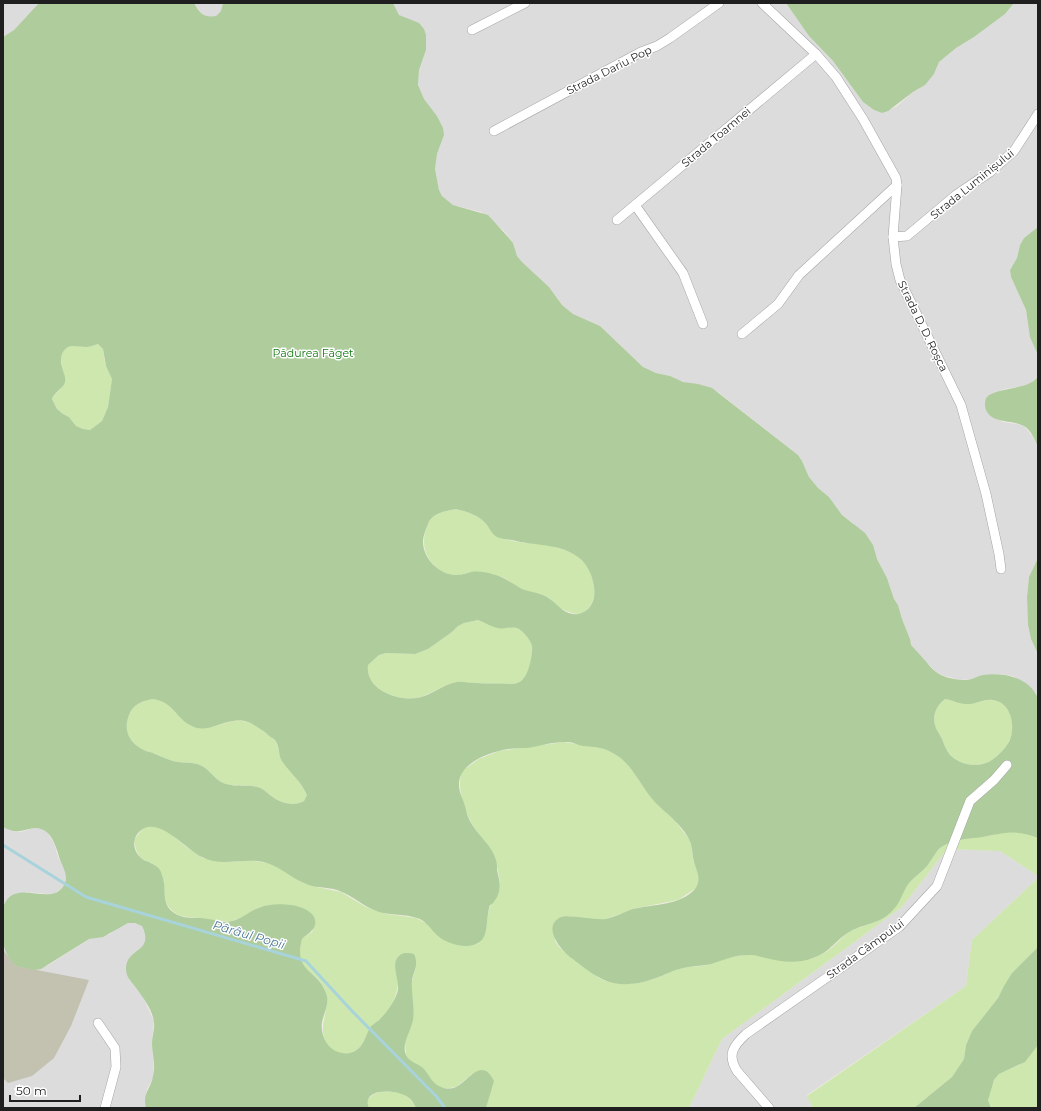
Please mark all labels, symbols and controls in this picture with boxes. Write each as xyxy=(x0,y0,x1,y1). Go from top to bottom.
street label: Strada Dariu Pop xyxy=(564,42,654,98)
street label: Strada Toamnei xyxy=(678,104,754,170)
street label: Strada Luminișului xyxy=(927,146,1017,222)
street label: Strada D. D. Roșca xyxy=(895,278,951,374)
park label: Pădurea Făget xyxy=(272,346,354,360)
street label: Strada Câmpului xyxy=(823,916,907,982)
water label: Pârâul Popii xyxy=(211,917,288,952)
scale bar xyxy=(10,1077,80,1103)
text: 50 m xyxy=(16,1083,47,1098)

